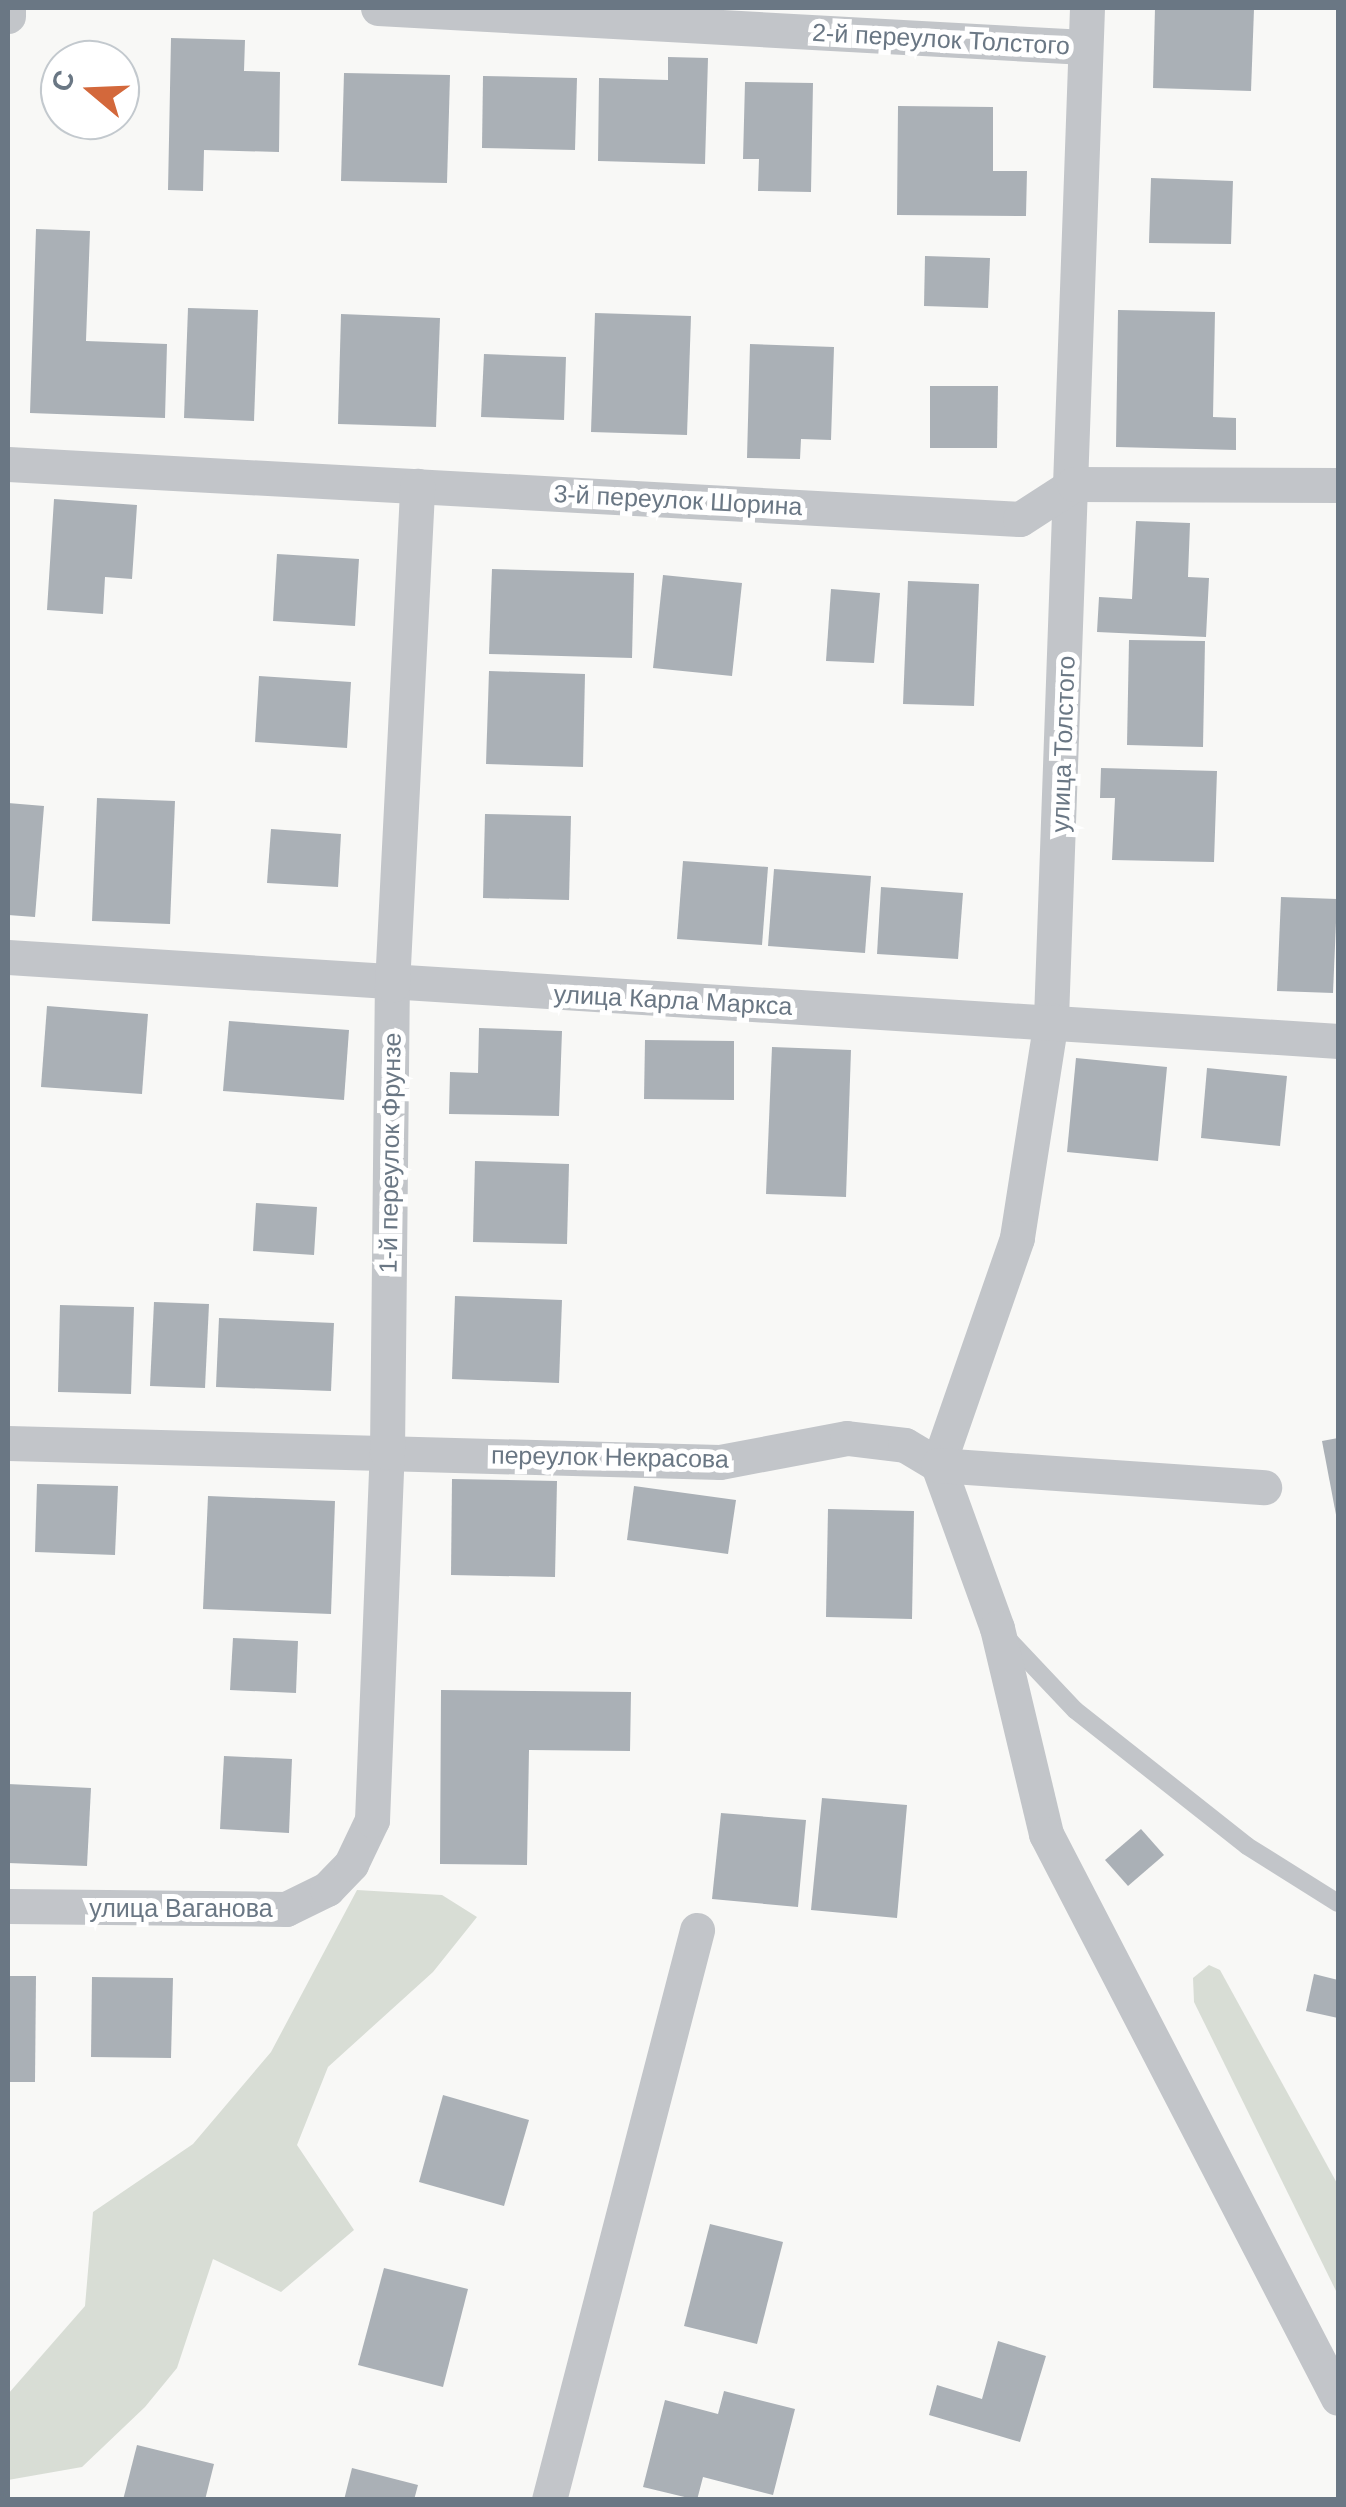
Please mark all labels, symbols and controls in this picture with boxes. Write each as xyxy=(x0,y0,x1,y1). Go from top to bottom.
street label: 2-й переулок Толстого xyxy=(811,17,1071,61)
north arrow xyxy=(40,40,140,140)
text: С xyxy=(45,66,81,95)
street label: 3-й переулок Шорина xyxy=(553,479,803,521)
street label: улица Толстого xyxy=(1045,655,1081,833)
street label: улица Карла Маркса xyxy=(553,979,793,1021)
street label: 1-й переулок Фрунзе xyxy=(373,1032,407,1274)
street label: переулок Некрасова xyxy=(491,1440,729,1474)
street label: улица Ваганова xyxy=(89,1893,273,1923)

